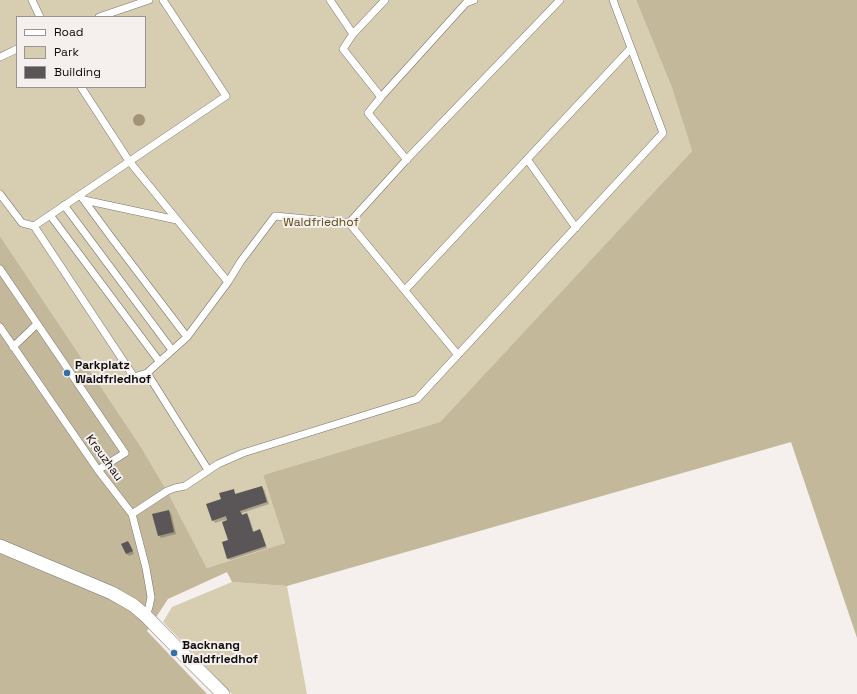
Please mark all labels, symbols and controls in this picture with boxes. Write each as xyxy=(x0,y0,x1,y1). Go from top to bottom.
legend xyxy=(16,16,146,88)
text: Road xyxy=(54,24,83,40)
text: Park xyxy=(54,44,79,60)
text: Building xyxy=(54,64,101,80)
park label: Waldfriedhof xyxy=(283,216,359,230)
place label: Parkplatz Waldfriedhof xyxy=(75,359,151,387)
marker: Parkplatz Waldfriedhof xyxy=(62,368,72,378)
street label: Kreuzhau xyxy=(82,432,126,484)
place label: Backnang Waldfriedhof xyxy=(182,639,258,667)
marker: Backnang Waldfriedhof xyxy=(169,648,179,658)

